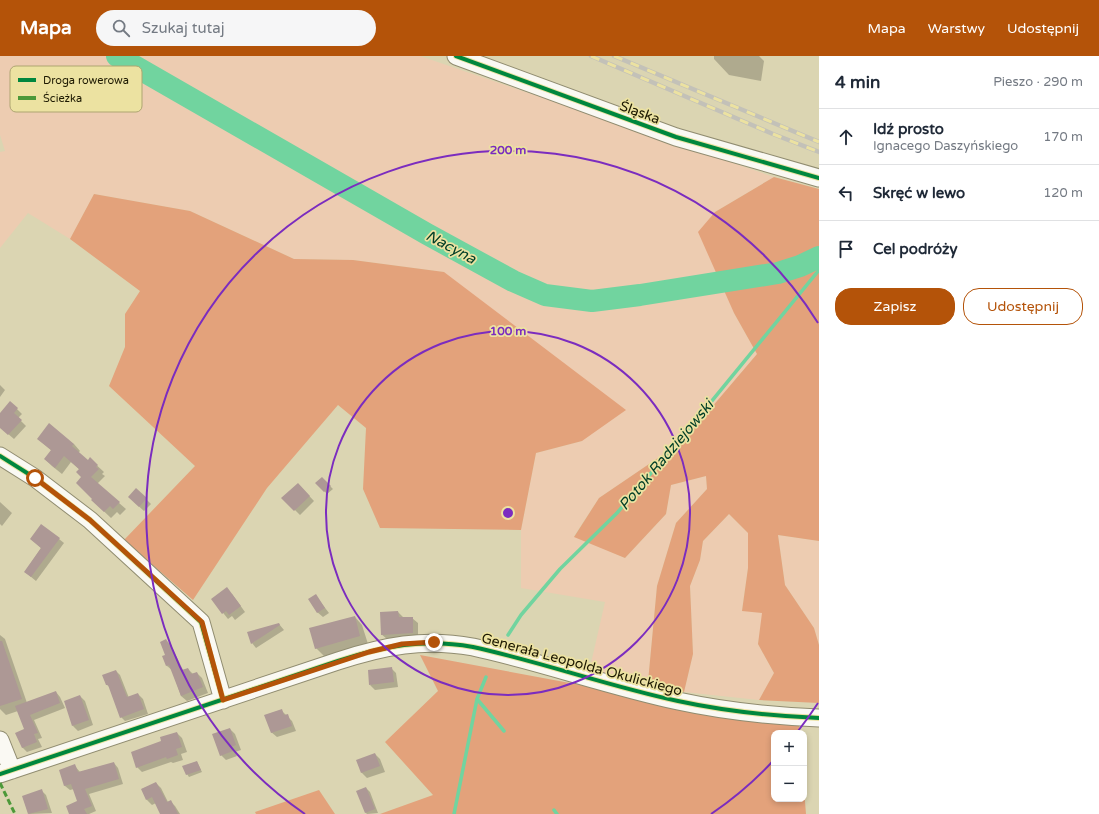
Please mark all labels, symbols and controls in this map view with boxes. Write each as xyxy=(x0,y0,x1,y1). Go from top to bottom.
search box xyxy=(96,10,376,46)
text: Mapa xyxy=(20,17,72,39)
icon: search xyxy=(110,17,132,39)
text: Szukaj tutaj xyxy=(142,19,225,37)
text: Mapa xyxy=(868,20,906,37)
text: Warstwy xyxy=(928,20,985,37)
text: Udostępnij xyxy=(1007,20,1079,37)
legend xyxy=(10,66,142,112)
text: 4 min xyxy=(835,72,880,93)
text: Droga rowerowa xyxy=(43,74,129,87)
text: Pieszo · 290 m xyxy=(993,74,1083,90)
text: Ścieżka xyxy=(43,91,82,105)
street label: Śląska xyxy=(617,97,662,128)
text: Idź prosto xyxy=(873,120,944,138)
icon: ahead xyxy=(835,126,857,148)
text: 170 m xyxy=(1043,129,1083,145)
text: Ignacego Daszyńskiego xyxy=(873,138,1018,154)
text: 200 m xyxy=(490,143,526,157)
icon: left xyxy=(835,182,857,204)
text: Skręć w lewo xyxy=(873,184,965,202)
text: 120 m xyxy=(1043,185,1083,201)
water label: Nacyna xyxy=(423,226,480,268)
icon: arrive xyxy=(835,238,857,260)
text: Cel podróży xyxy=(873,240,958,258)
button: Zapisz xyxy=(835,288,955,325)
button: Udostępnij xyxy=(963,288,1083,325)
text: 100 m xyxy=(490,324,526,338)
water label: Potok Radziejowski xyxy=(615,395,719,514)
route start xyxy=(26,469,44,487)
centre of rings xyxy=(501,506,515,520)
street label: Generała Leopolda Okulickiego xyxy=(480,629,684,700)
route end xyxy=(425,633,443,651)
map controls xyxy=(771,730,807,802)
button: + xyxy=(771,730,807,766)
button: − xyxy=(771,766,807,802)

